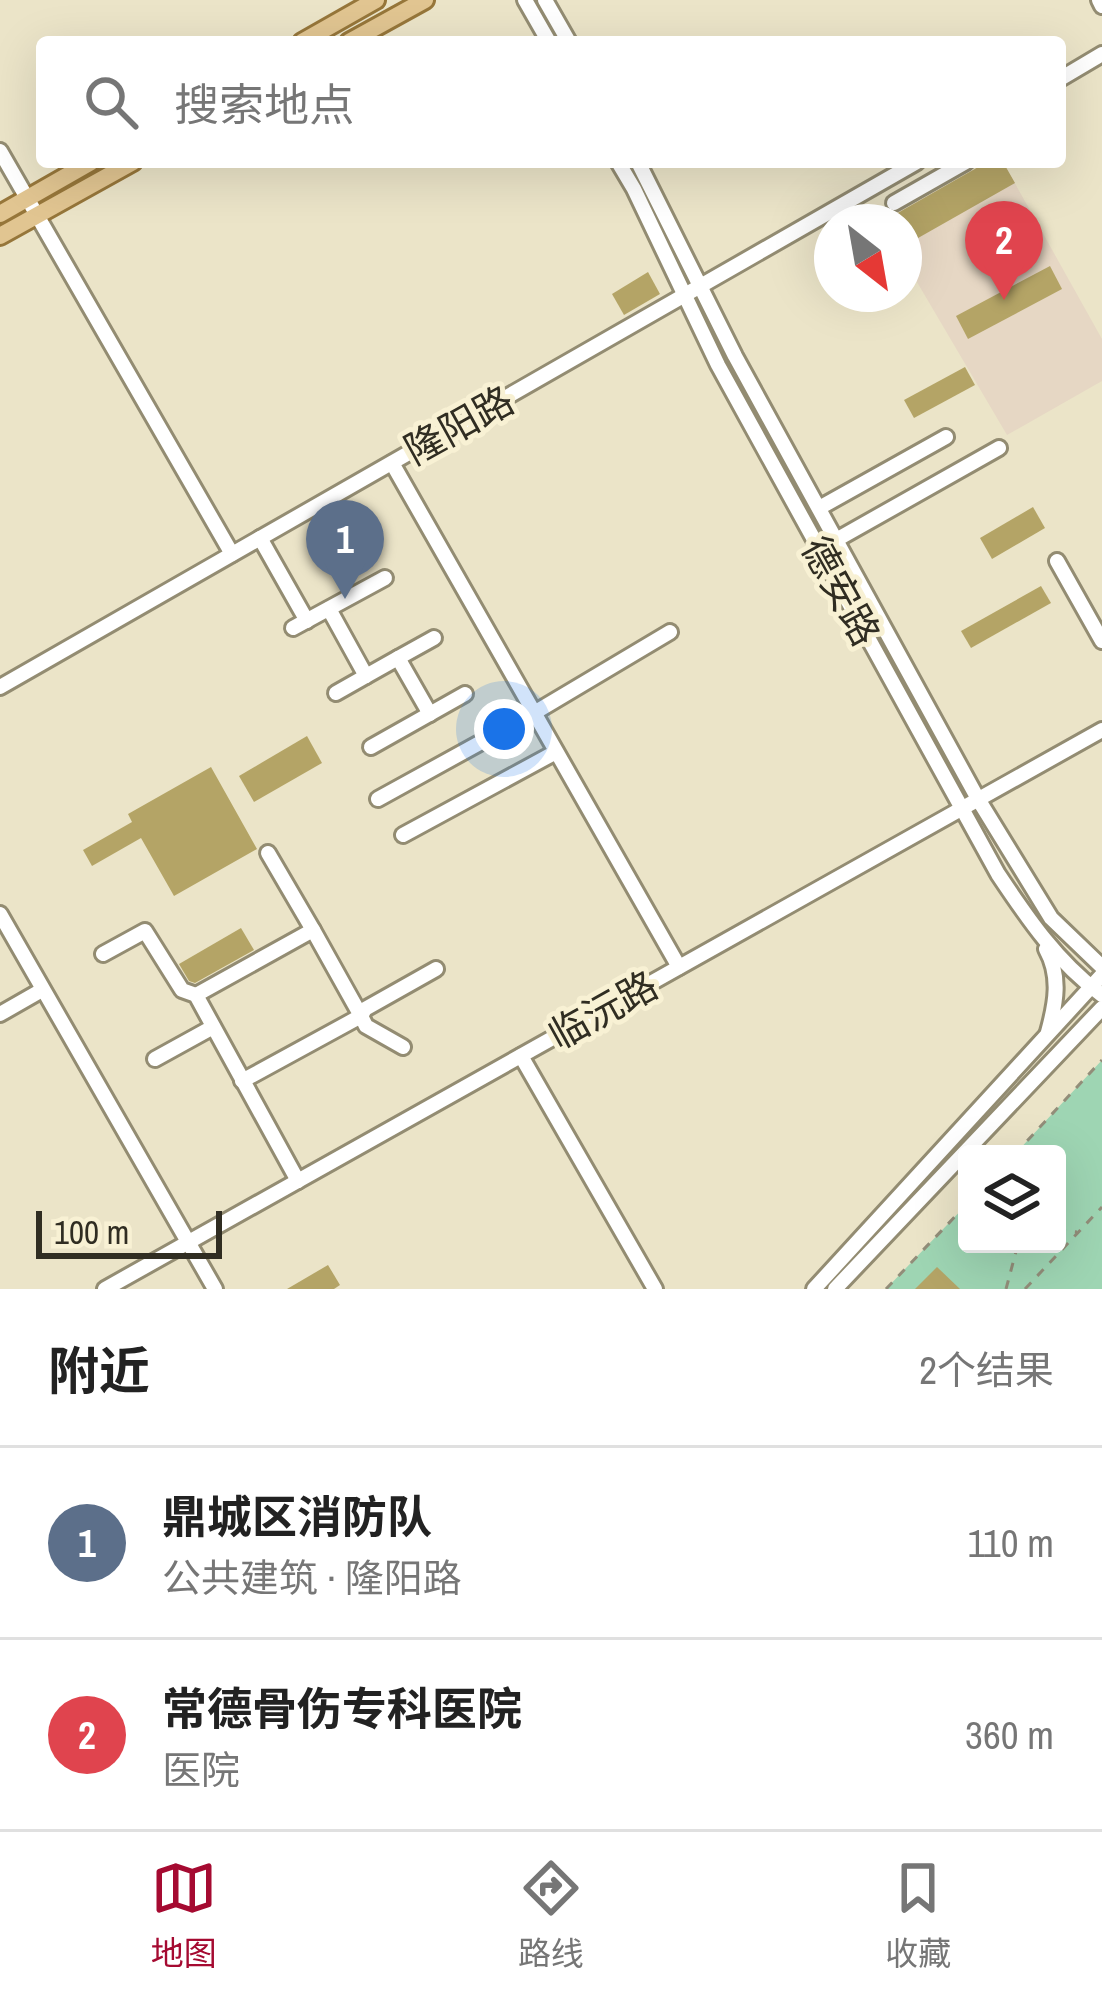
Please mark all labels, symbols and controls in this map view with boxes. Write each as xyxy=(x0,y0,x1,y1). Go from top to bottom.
search box xyxy=(36,36,1066,168)
icon: search xyxy=(78,69,144,135)
text: 搜索地点 xyxy=(174,74,354,135)
pin: 2 xyxy=(965,201,1043,300)
north arrow xyxy=(814,204,922,312)
street label: 隆阳路 xyxy=(395,374,523,476)
pin: 1 xyxy=(306,500,384,599)
street label: 德安路 xyxy=(790,527,892,655)
your location xyxy=(474,699,534,759)
street label: 临沅路 xyxy=(539,959,667,1061)
map controls xyxy=(958,1145,1066,1253)
button: layers xyxy=(958,1145,1066,1253)
scale bar xyxy=(36,1205,222,1258)
text: 100 m xyxy=(54,1210,129,1254)
text: 附近 xyxy=(48,1336,150,1405)
text: 2个结果 xyxy=(919,1344,1054,1396)
text: 鼎城区消防队 xyxy=(162,1486,432,1547)
text: 1 xyxy=(78,1517,96,1569)
text: 110 m xyxy=(967,1517,1054,1569)
text: 公共建筑 · 隆阳路 xyxy=(162,1552,462,1604)
text: 常德骨伤专科医院 xyxy=(162,1678,522,1739)
text: 2 xyxy=(78,1709,96,1761)
text: 360 m xyxy=(965,1709,1054,1761)
text: 医院 xyxy=(162,1744,240,1796)
tab: 地图 xyxy=(151,1855,217,1975)
tab: 路线 xyxy=(518,1855,584,1975)
tab: 收藏 xyxy=(885,1855,951,1975)

